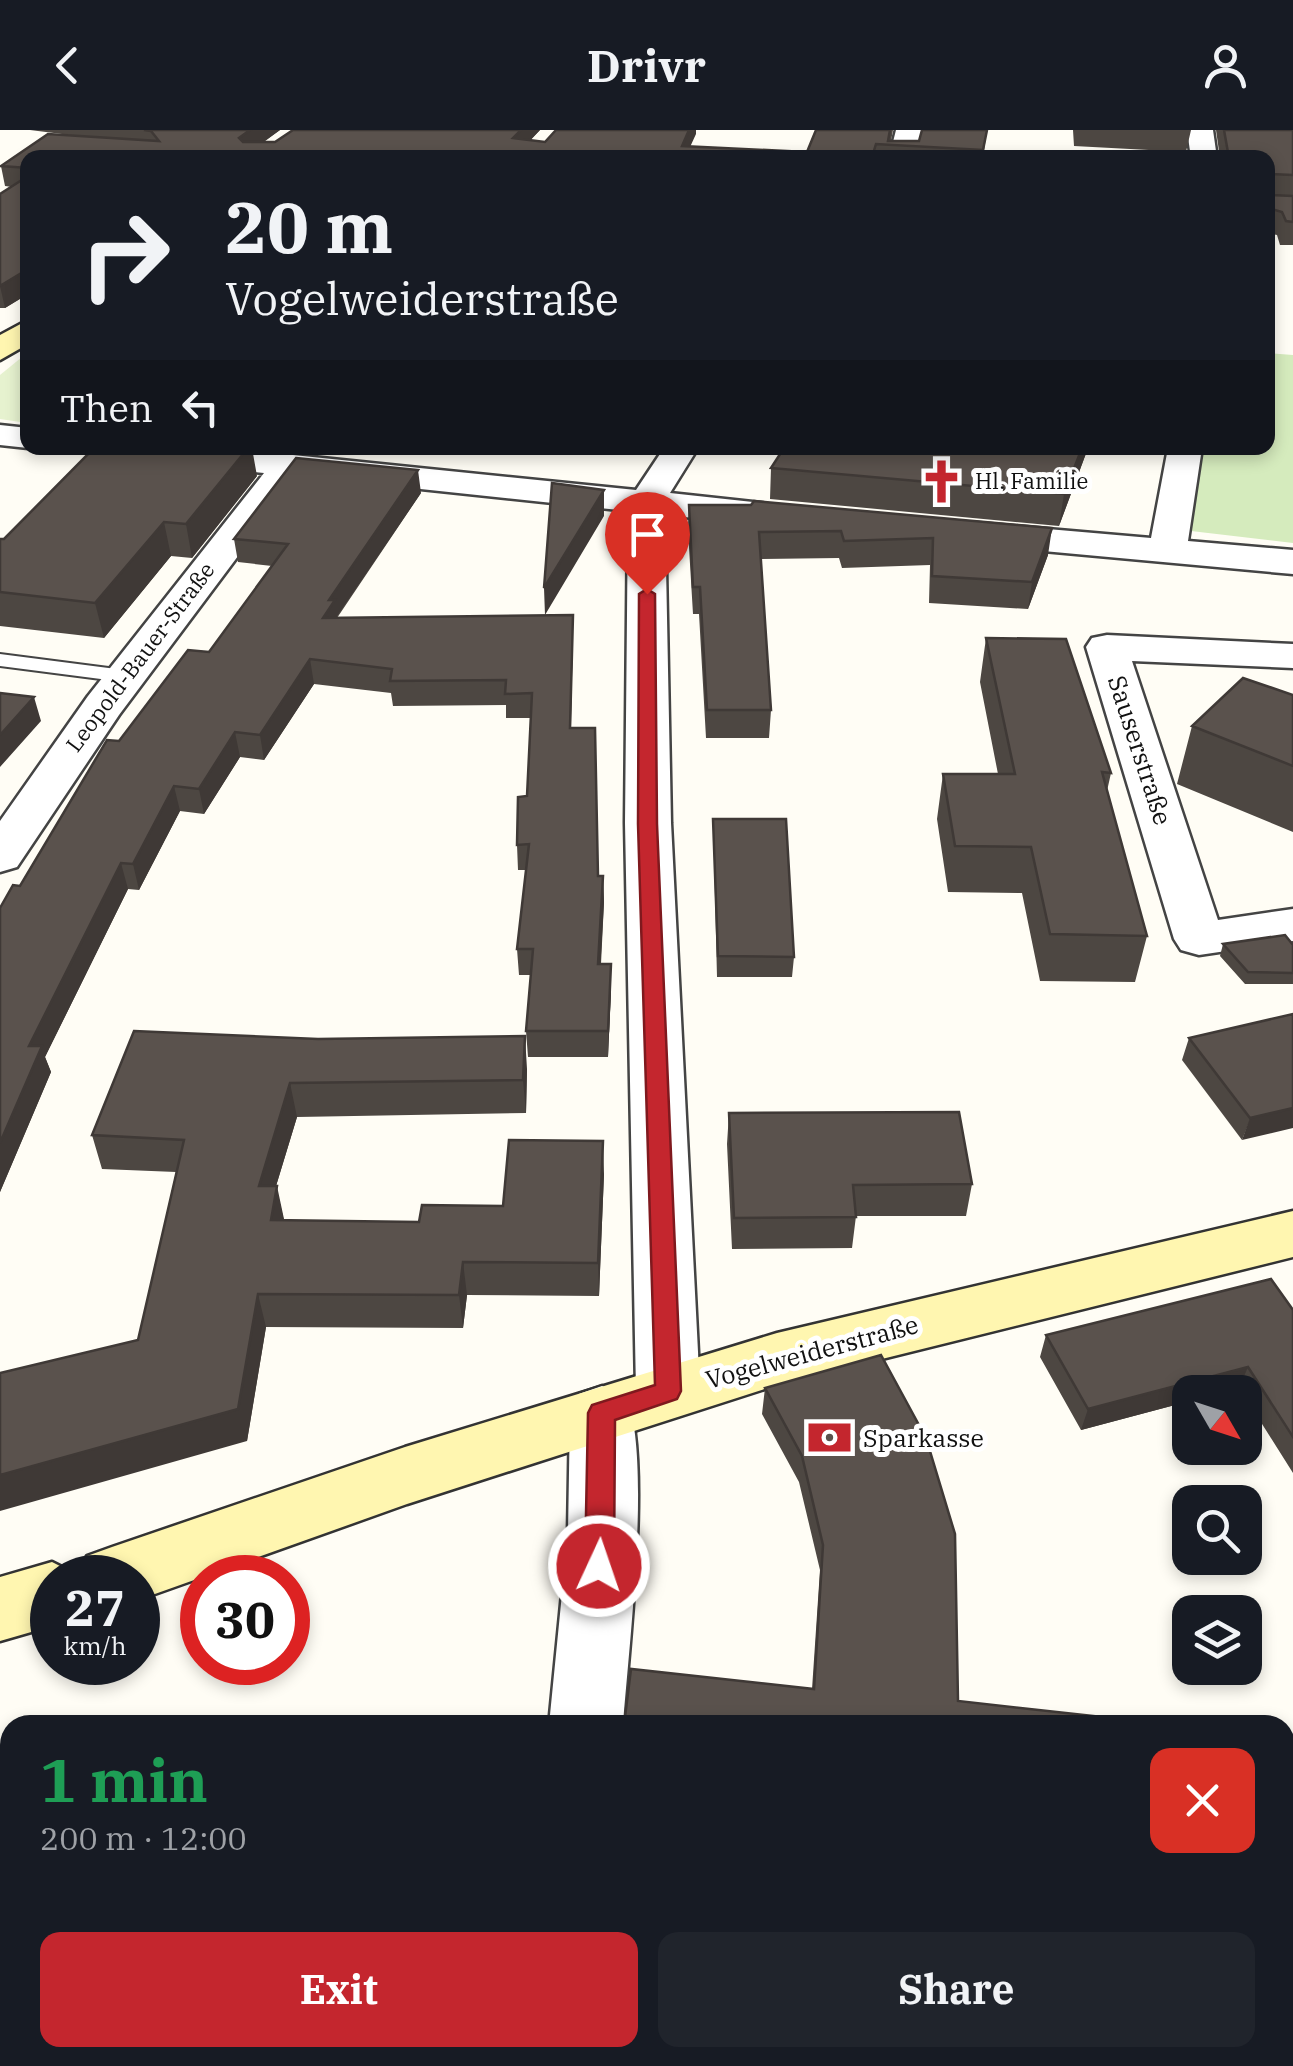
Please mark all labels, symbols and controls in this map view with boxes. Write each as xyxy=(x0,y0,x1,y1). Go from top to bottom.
text: Drivr xyxy=(587,36,706,94)
icon: back xyxy=(40,38,95,93)
icon: person xyxy=(1198,38,1253,93)
text: 20 m xyxy=(225,181,393,272)
icon: right xyxy=(60,190,190,320)
text: Vogelweiderstraße xyxy=(225,269,619,327)
icon: left xyxy=(173,380,228,435)
text: Then xyxy=(60,383,153,432)
church icon: Hl. Familie xyxy=(918,457,966,505)
place label: Hl. Familie xyxy=(975,466,1088,495)
pin xyxy=(605,492,690,595)
icon: arrive xyxy=(620,507,675,562)
street label: Leopold-Bauer-Straße xyxy=(59,556,220,757)
street label: Sauserstraße xyxy=(1101,671,1180,829)
street label: Vogelweiderstraße xyxy=(702,1307,922,1396)
north arrow xyxy=(1172,1375,1262,1465)
map controls xyxy=(1172,1375,1262,1685)
bank icon: Sparkasse xyxy=(806,1414,854,1462)
place label: Sparkasse xyxy=(863,1421,984,1454)
button: search xyxy=(1172,1485,1262,1575)
position arrow xyxy=(547,1514,651,1618)
speed limit sign: 30 xyxy=(180,1555,310,1685)
text: 27 xyxy=(65,1575,125,1640)
button: layers xyxy=(1172,1595,1262,1685)
text: km/h xyxy=(63,1629,127,1662)
text: 1 min xyxy=(40,1740,208,1819)
button: close xyxy=(1150,1748,1255,1853)
text: 200 m · 12:00 xyxy=(40,1817,247,1859)
button: Exit xyxy=(40,1932,638,2047)
button: Share xyxy=(658,1932,1255,2047)

